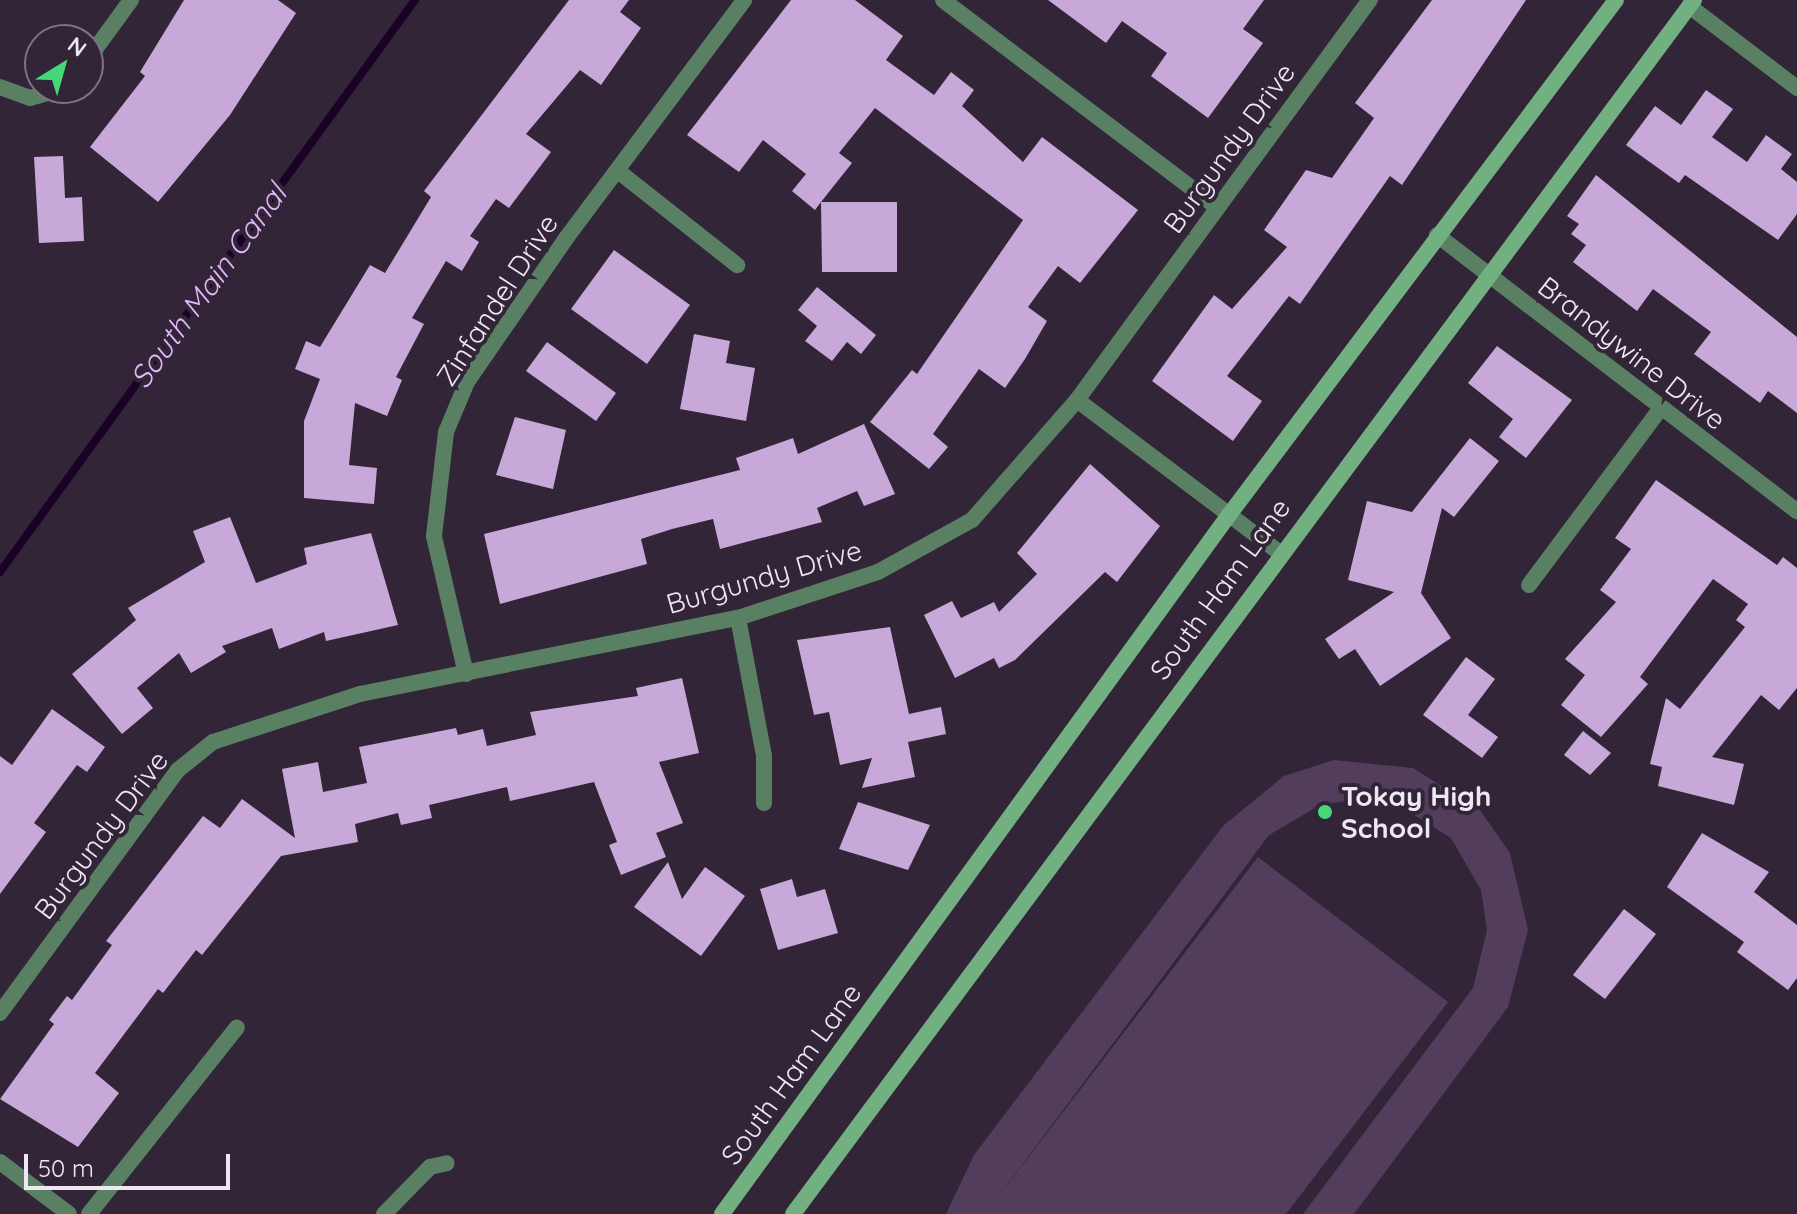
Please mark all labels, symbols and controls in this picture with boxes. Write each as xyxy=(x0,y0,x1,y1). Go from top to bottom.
north arrow xyxy=(24,24,104,104)
text: N xyxy=(62,30,92,62)
street label: Burgundy Drive xyxy=(1156,56,1302,240)
water label: South Main Canal xyxy=(122,177,294,395)
street label: Zinfandel Drive xyxy=(429,208,565,392)
street label: Brandywine Drive xyxy=(1532,269,1732,437)
street label: South Ham Lane xyxy=(1143,492,1297,686)
street label: Burgundy Drive xyxy=(662,533,866,621)
street label: Burgundy Drive xyxy=(27,744,175,926)
place label: Tokay High School xyxy=(1341,779,1491,845)
marker: Tokay High School xyxy=(1316,803,1334,821)
street label: South Ham Lane xyxy=(714,977,868,1171)
scale bar xyxy=(28,1138,234,1188)
text: 50 m xyxy=(38,1153,94,1183)

